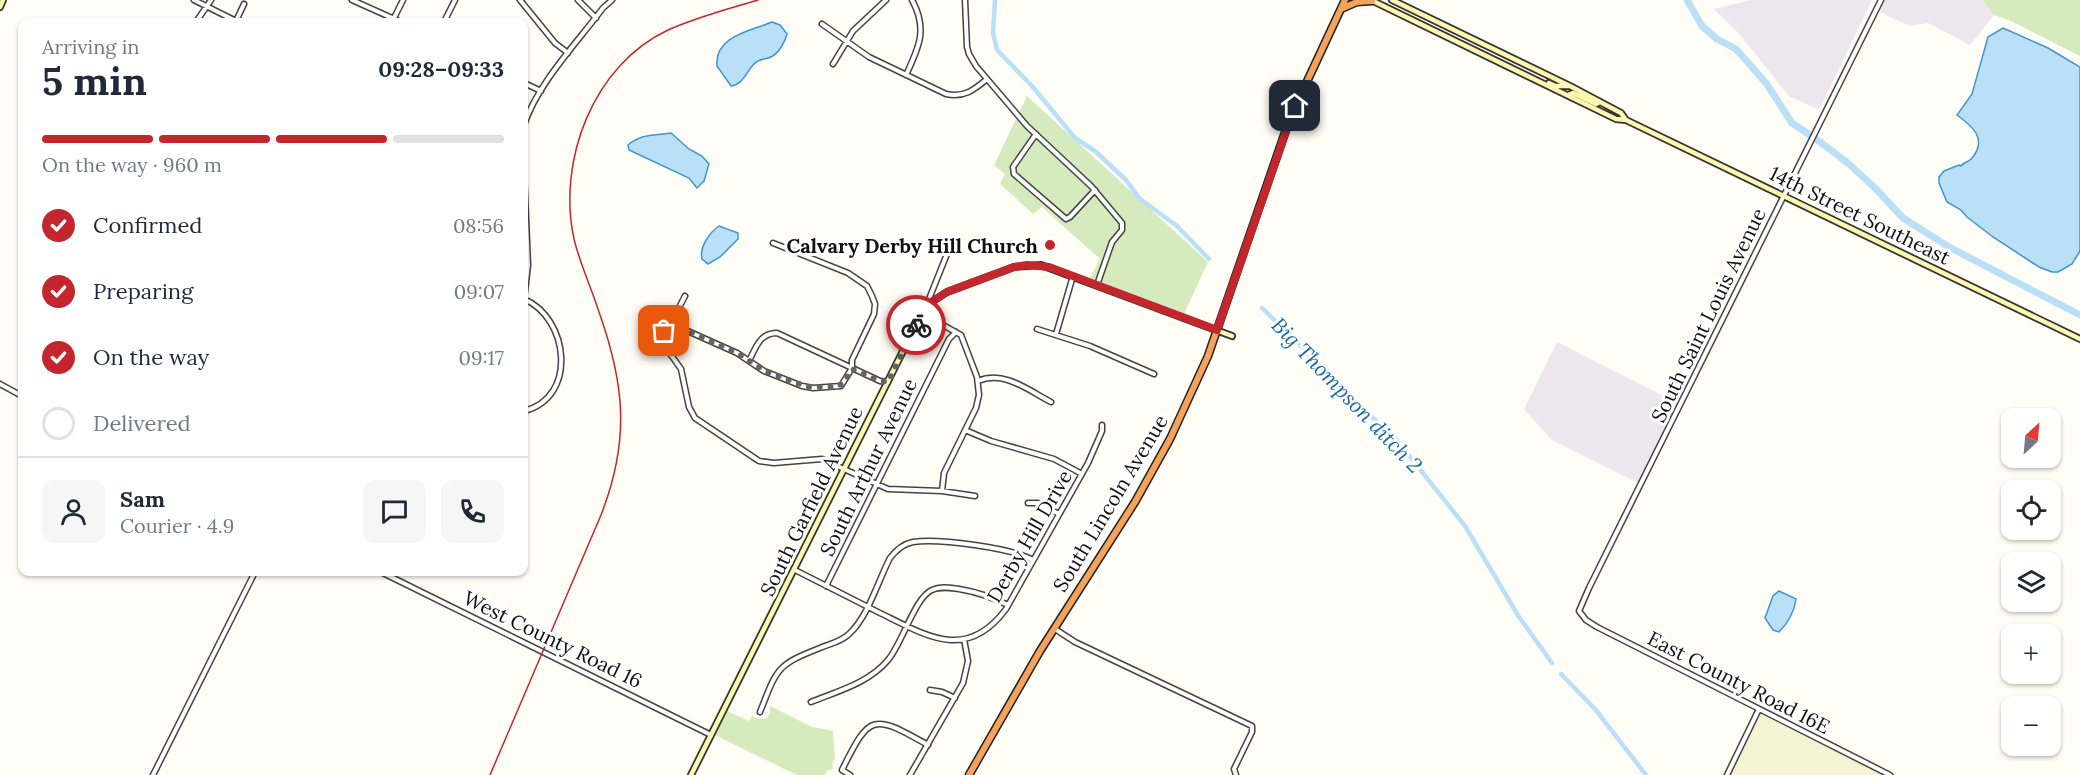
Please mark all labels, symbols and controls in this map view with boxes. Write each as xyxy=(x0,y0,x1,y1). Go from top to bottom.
text: Arriving in xyxy=(42,34,139,59)
text: 09:28–09:33 xyxy=(378,55,504,83)
text: 5 min xyxy=(42,56,147,106)
pin xyxy=(1269,80,1320,131)
icon: home xyxy=(1278,89,1311,122)
text: On the way · 960 m xyxy=(42,152,222,177)
street label: 14th Street Southeast xyxy=(1766,160,1955,270)
street label: South Saint Louis Avenue xyxy=(1645,204,1771,426)
icon: check xyxy=(42,209,75,242)
text: Confirmed xyxy=(93,211,202,239)
text: 08:56 xyxy=(453,213,504,238)
place label: Calvary Derby Hill Church xyxy=(787,233,1039,258)
marker: Calvary Derby Hill Church xyxy=(1043,238,1057,252)
icon: check xyxy=(42,275,75,308)
text: Preparing xyxy=(93,277,193,305)
text: 09:07 xyxy=(454,279,504,304)
courier xyxy=(886,295,946,355)
pin xyxy=(638,305,689,356)
icon: bike xyxy=(900,309,933,342)
water label: Big Thompson ditch 2 xyxy=(1266,312,1428,478)
icon: bag xyxy=(647,314,680,347)
icon: check xyxy=(42,341,75,374)
text: On the way xyxy=(93,343,209,371)
text: 09:17 xyxy=(459,345,504,370)
street label: South Arthur Avenue xyxy=(814,374,922,560)
street label: South Garfield Avenue xyxy=(754,402,868,600)
north arrow xyxy=(2001,408,2061,468)
map controls xyxy=(2001,408,2061,756)
text: Delivered xyxy=(93,409,191,437)
street label: South Lincoln Avenue xyxy=(1047,410,1173,596)
street label: Derby Hill Drive xyxy=(981,465,1077,607)
button: person xyxy=(42,480,105,543)
button: chat xyxy=(363,480,426,543)
button: phone xyxy=(441,480,504,543)
button: locate xyxy=(2001,480,2061,540)
text: Sam xyxy=(120,485,165,513)
text: Courier · 4.9 xyxy=(120,513,234,538)
button: layers xyxy=(2001,552,2061,612)
street label: West County Road 16 xyxy=(459,585,647,693)
button: + xyxy=(2001,624,2061,684)
street label: East County Road 16E xyxy=(1644,625,1834,739)
button: − xyxy=(2001,696,2061,756)

